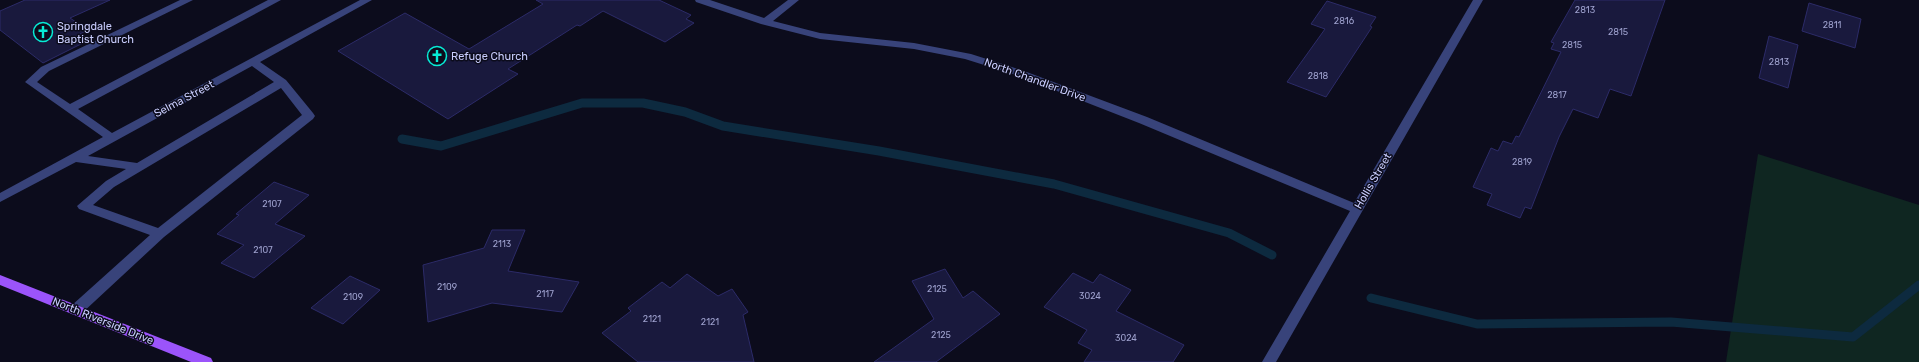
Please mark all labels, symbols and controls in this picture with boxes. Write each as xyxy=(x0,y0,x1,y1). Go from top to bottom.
house number: 2813 xyxy=(1575,5,1595,15)
house number: 2816 xyxy=(1334,16,1355,26)
place label: Springdale Baptist Church xyxy=(57,20,134,46)
house number: 2811 xyxy=(1823,20,1841,30)
church icon: Springdale Baptist Church xyxy=(32,21,54,43)
house number: 2815 xyxy=(1608,27,1628,37)
house number: 2815 xyxy=(1562,40,1582,50)
church icon: Refuge Church xyxy=(426,45,448,67)
place label: Refuge Church xyxy=(451,50,528,63)
street label: North Chandler Drive xyxy=(982,56,1088,104)
house number: 2813 xyxy=(1769,57,1789,67)
house number: 2818 xyxy=(1308,71,1329,81)
street label: Selma Street xyxy=(152,77,217,120)
house number: 2817 xyxy=(1547,90,1567,100)
street label: Hollis Street xyxy=(1352,150,1395,211)
house number: 2819 xyxy=(1512,157,1532,167)
house number: 2107 xyxy=(262,199,282,209)
house number: 2113 xyxy=(493,239,511,249)
house number: 2107 xyxy=(253,245,273,255)
house number: 2109 xyxy=(437,282,457,292)
house number: 2125 xyxy=(927,284,947,294)
house number: 2117 xyxy=(536,289,554,299)
house number: 3024 xyxy=(1079,291,1101,301)
house number: 2109 xyxy=(343,292,363,302)
street label: North Riverside Drive xyxy=(50,295,156,347)
house number: 2121 xyxy=(643,314,661,324)
house number: 2121 xyxy=(701,317,719,327)
house number: 2125 xyxy=(931,330,951,340)
house number: 3024 xyxy=(1115,333,1137,343)

